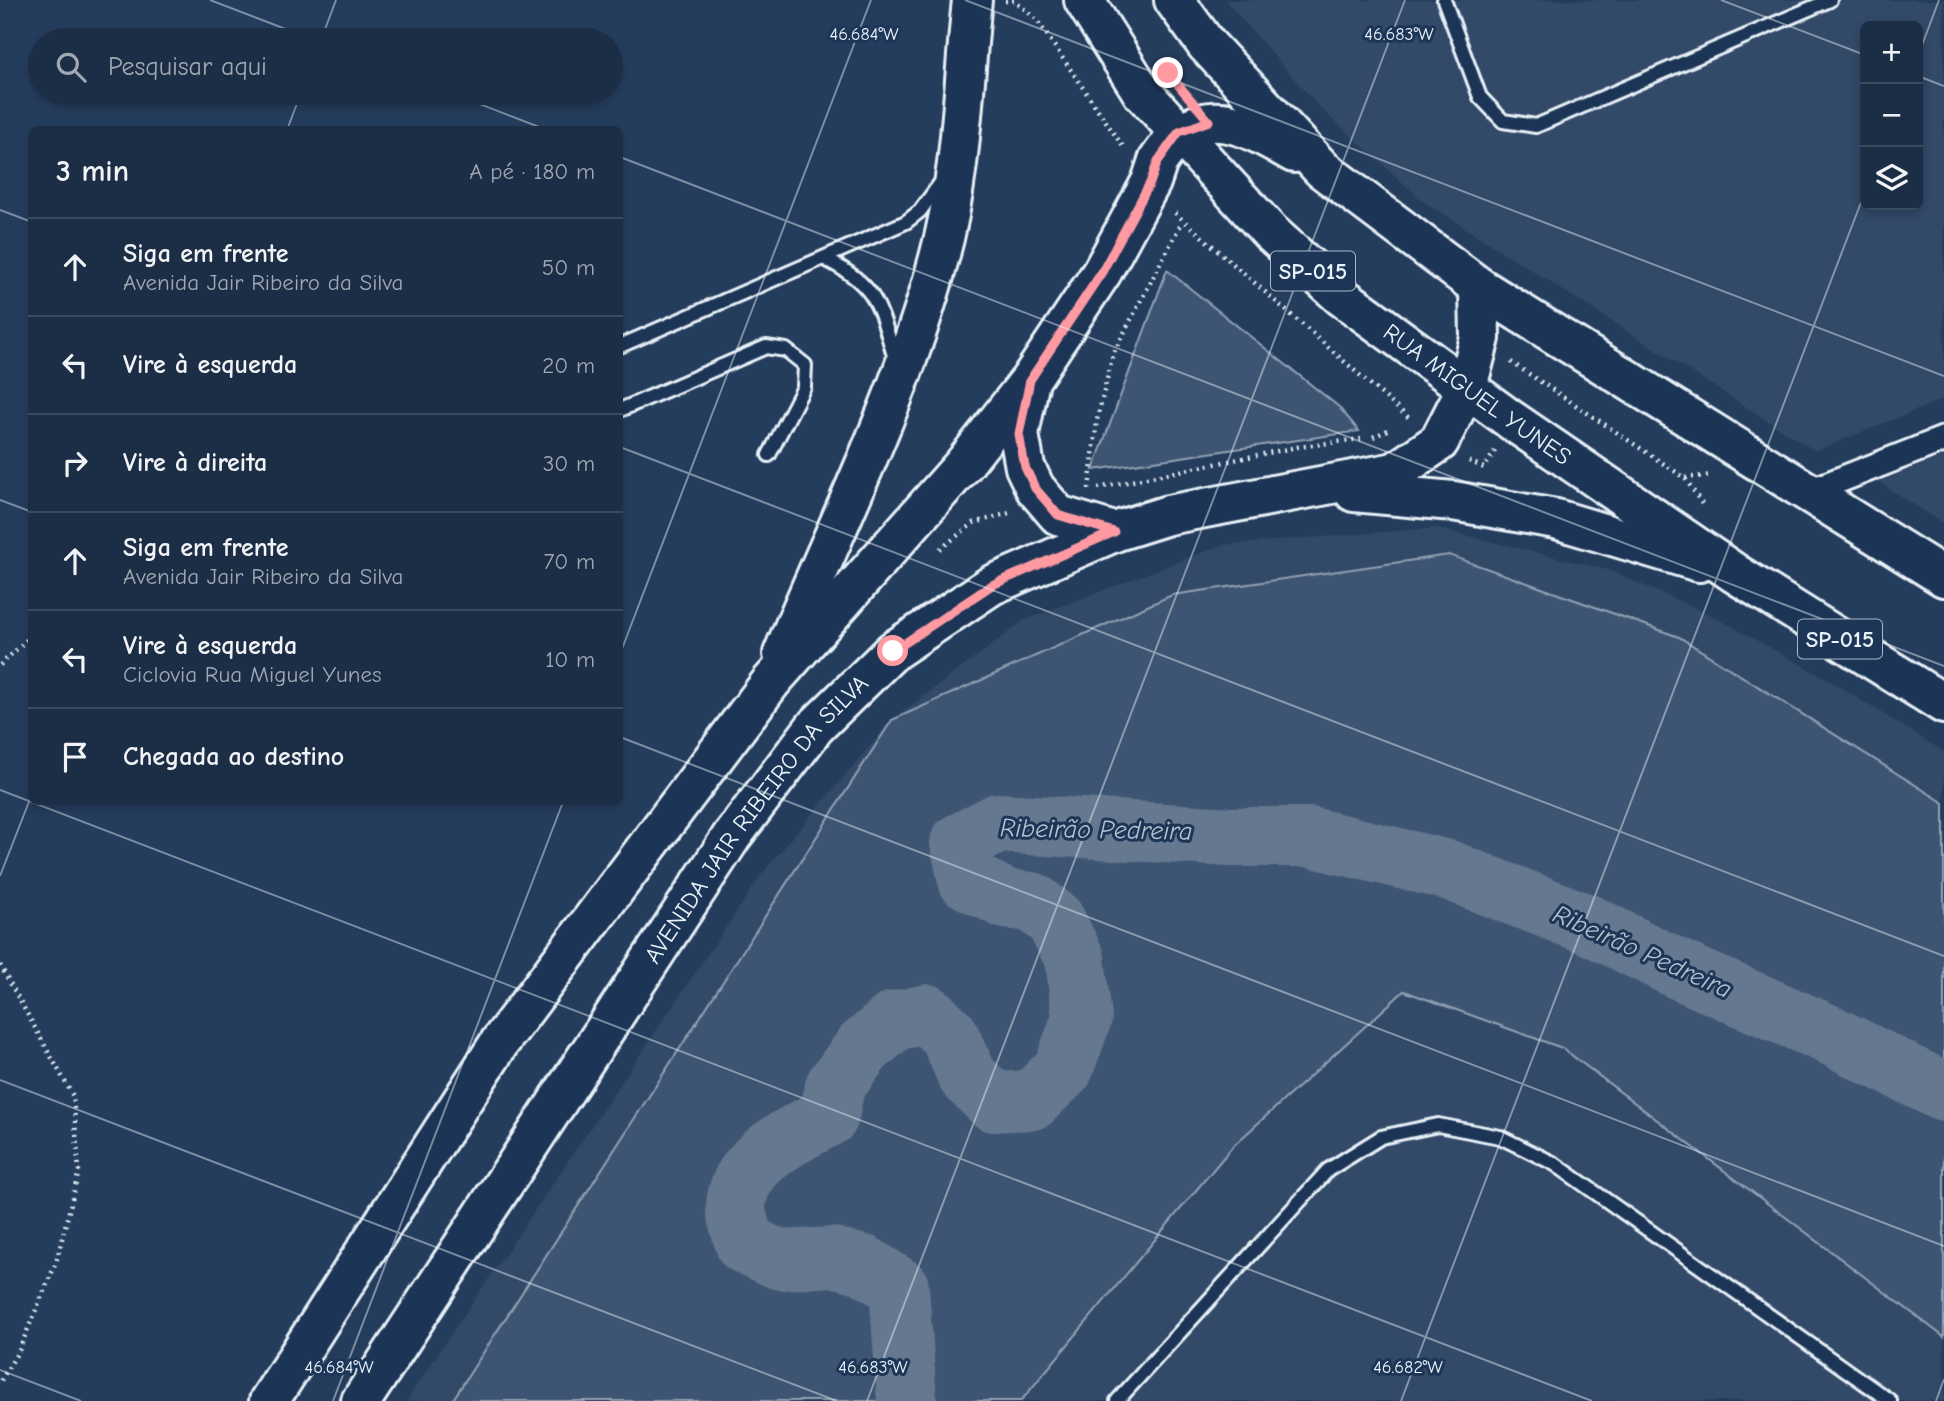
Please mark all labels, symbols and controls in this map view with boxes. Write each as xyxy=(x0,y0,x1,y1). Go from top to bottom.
map controls xyxy=(1860,21,1923,210)
button: + xyxy=(1860,21,1923,84)
text: 46.684°W xyxy=(829,24,899,45)
text: 46.683°W xyxy=(1364,24,1434,45)
search box xyxy=(28,28,623,105)
icon: search xyxy=(52,48,90,86)
text: Pesquisar aqui xyxy=(108,52,267,82)
route end xyxy=(1152,57,1183,88)
button: − xyxy=(1860,84,1923,147)
button: layers xyxy=(1860,147,1923,210)
text: 3 min xyxy=(56,154,129,189)
text: A pé · 180 m xyxy=(469,158,595,185)
text: Siga em frente xyxy=(123,239,289,269)
icon: ahead xyxy=(56,248,94,286)
road number: SP-015 xyxy=(1271,252,1355,290)
text: 50 m xyxy=(542,254,595,281)
text: Avenida Jair Ribeiro da Silva xyxy=(123,269,403,296)
street label: RUA MIGUEL YUNES xyxy=(1378,318,1576,471)
icon: left xyxy=(56,346,94,384)
text: Vire à esquerda xyxy=(123,350,297,380)
text: 20 m xyxy=(542,352,595,379)
icon: right xyxy=(56,444,94,482)
text: Vire à direita xyxy=(123,448,267,478)
text: 30 m xyxy=(543,450,595,477)
text: Siga em frente xyxy=(123,533,289,563)
icon: ahead xyxy=(56,542,94,580)
text: 70 m xyxy=(543,548,595,575)
text: Avenida Jair Ribeiro da Silva xyxy=(123,563,403,590)
road number: SP-015 xyxy=(1798,620,1882,659)
text: Vire à esquerda xyxy=(123,631,297,661)
route start xyxy=(877,635,908,666)
icon: left xyxy=(56,640,94,678)
text: 10 m xyxy=(545,646,595,673)
text: Ciclovia Rua Miguel Yunes xyxy=(123,661,382,688)
street label: AVENIDA JAIR RIBEIRO DA SILVA xyxy=(638,669,874,969)
icon: arrive xyxy=(56,738,94,776)
text: Chegada ao destino xyxy=(123,742,344,772)
water label: Ribeirão Pedreira xyxy=(1000,813,1192,847)
water label: Ribeirão Pedreira xyxy=(1548,899,1736,1005)
text: 46.684°W xyxy=(304,1357,374,1378)
text: 46.683°W xyxy=(838,1357,908,1378)
text: 46.682°W xyxy=(1373,1357,1443,1378)

